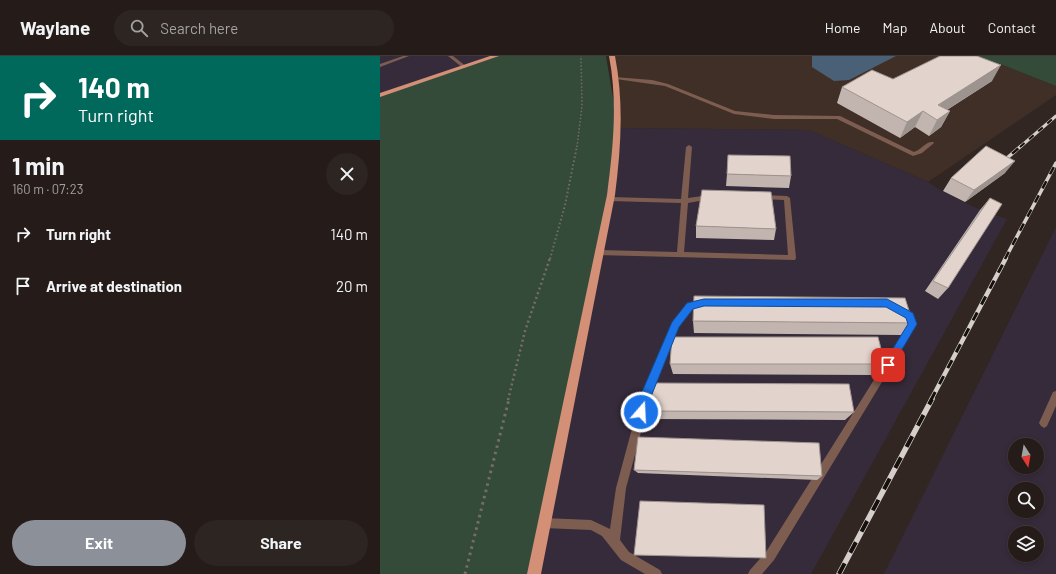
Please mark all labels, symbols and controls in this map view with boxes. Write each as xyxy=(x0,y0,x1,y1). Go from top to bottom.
search box xyxy=(114,10,394,46)
text: Waylane xyxy=(20,16,90,39)
icon: search xyxy=(128,17,150,39)
text: Search here xyxy=(160,19,238,37)
text: Home xyxy=(825,19,861,36)
text: Map xyxy=(883,19,907,36)
text: About xyxy=(929,19,966,36)
text: Contact xyxy=(988,19,1036,36)
text: 140 m xyxy=(78,70,150,104)
icon: right xyxy=(12,72,64,124)
text: Turn right xyxy=(78,104,154,126)
text: 1 min xyxy=(12,151,65,180)
button: close xyxy=(326,153,368,195)
text: 160 m · 07:23 xyxy=(12,181,83,197)
icon: right xyxy=(12,223,34,245)
text: Turn right xyxy=(46,225,111,243)
text: 140 m xyxy=(331,225,368,243)
icon: arrive xyxy=(12,275,34,297)
text: Arrive at destination xyxy=(46,277,182,295)
text: 20 m xyxy=(336,277,368,295)
pin xyxy=(871,348,905,382)
icon: arrive xyxy=(877,354,899,376)
position arrow xyxy=(620,391,662,433)
north arrow xyxy=(1008,438,1044,474)
map controls xyxy=(1008,438,1044,562)
button: search xyxy=(1008,482,1044,518)
button: Exit xyxy=(12,520,186,566)
button: Share xyxy=(194,520,368,566)
button: layers xyxy=(1008,526,1044,562)

